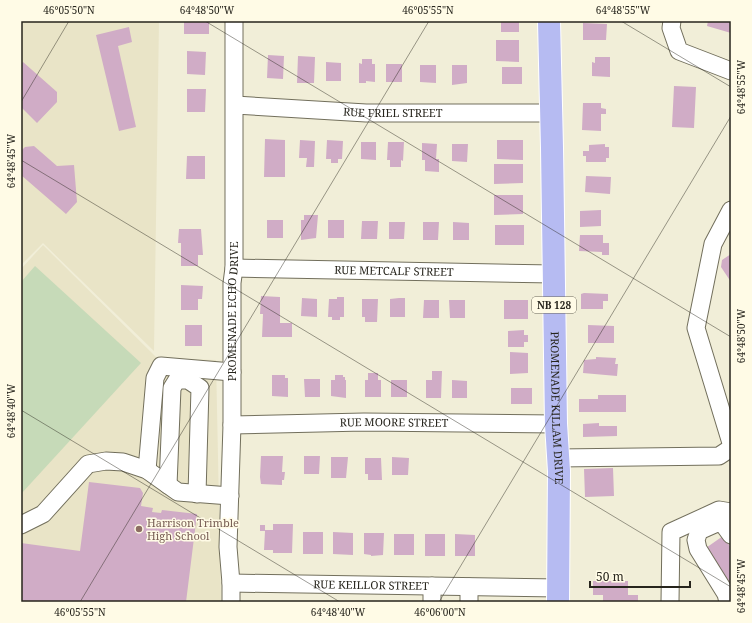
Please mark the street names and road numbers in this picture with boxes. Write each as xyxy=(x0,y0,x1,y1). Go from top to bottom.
street label: RUE FRIEL STREET xyxy=(343,104,443,120)
street label: PROMENADE ECHO DRIVE xyxy=(224,241,241,381)
street label: RUE METCALF STREET xyxy=(334,262,454,279)
road number: NB 128 xyxy=(532,297,576,313)
street label: PROMENADE KILLAM DRIVE xyxy=(548,331,567,485)
street label: RUE MOORE STREET xyxy=(340,414,449,430)
street label: RUE KEILLOR STREET xyxy=(313,576,429,593)

